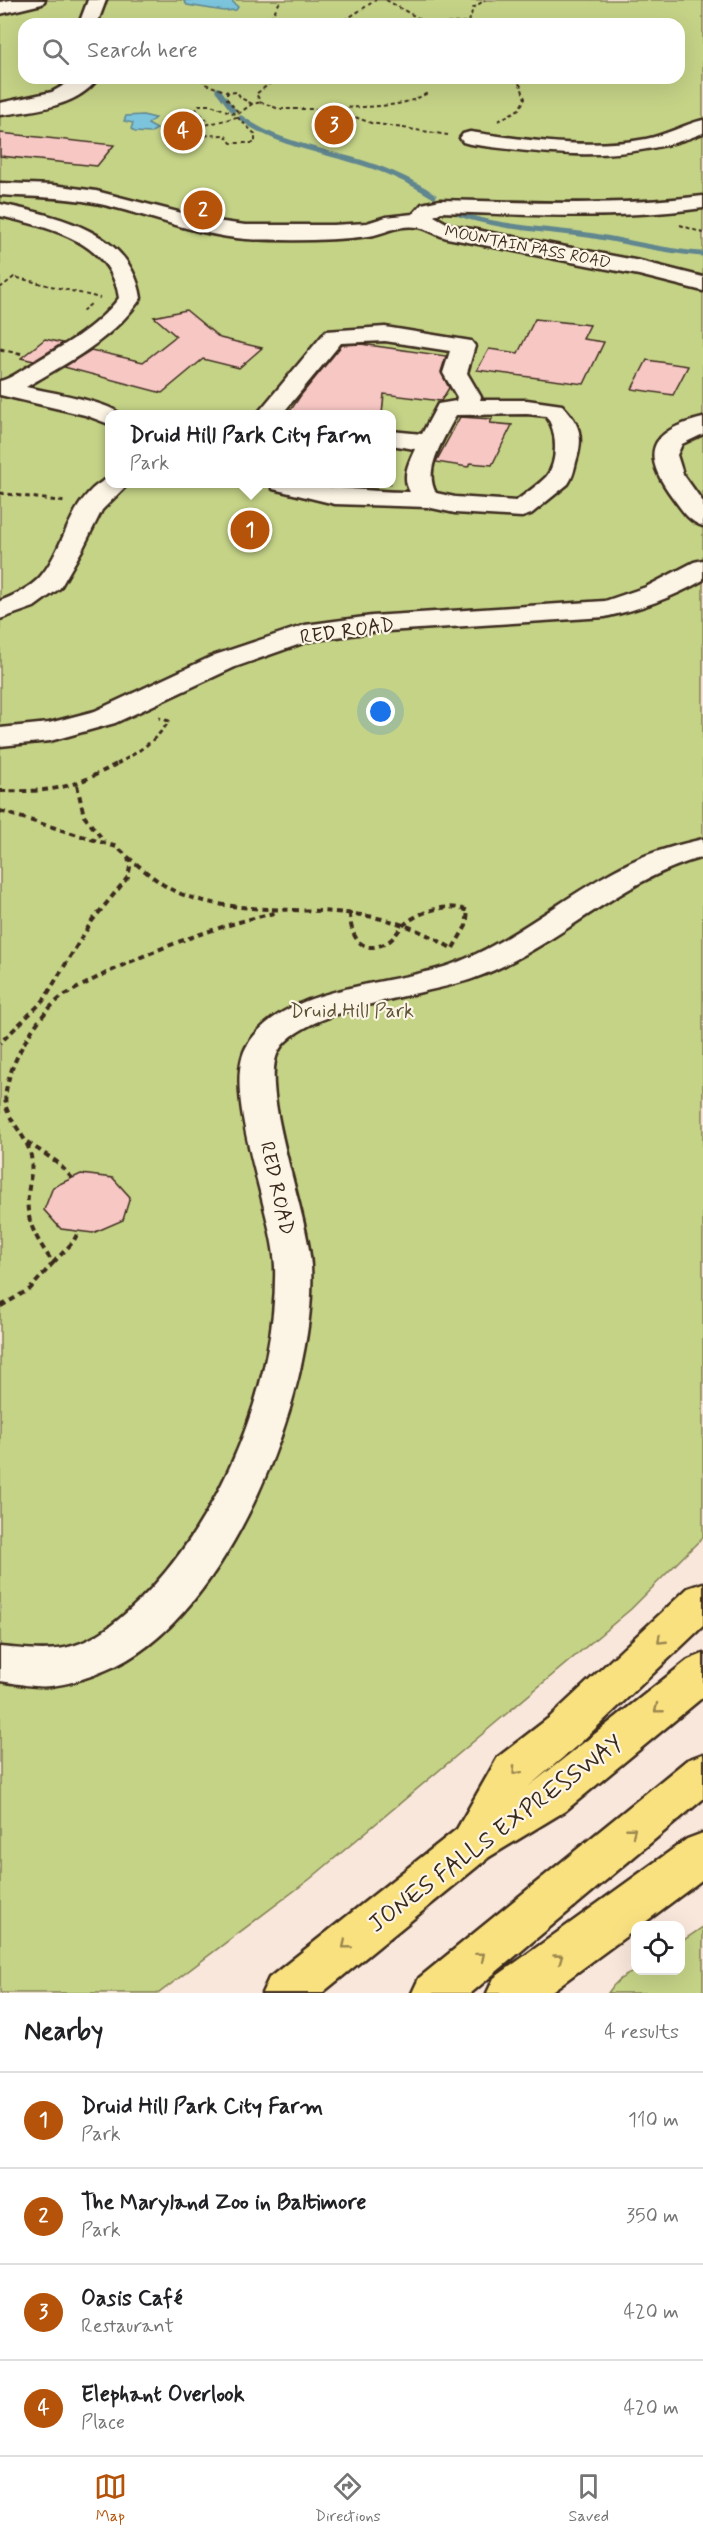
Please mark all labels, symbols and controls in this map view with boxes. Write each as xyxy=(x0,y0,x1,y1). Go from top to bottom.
search box xyxy=(18,18,685,84)
icon: search xyxy=(39,35,72,68)
text: Search here xyxy=(87,37,198,65)
pin: 3 xyxy=(314,102,354,148)
pin: 4 xyxy=(164,108,202,154)
pin: 2 xyxy=(184,188,222,232)
street label: MOUNTAIN PASS ROAD xyxy=(443,221,613,274)
popup xyxy=(105,410,396,488)
text: Druid Hill Park City Farm xyxy=(129,422,372,450)
text: Park xyxy=(129,450,169,477)
pin: 1 xyxy=(230,508,270,552)
street label: RED ROAD xyxy=(298,612,396,651)
your location xyxy=(366,697,395,726)
park label: Druid Hill Park xyxy=(290,998,414,1025)
street label: RED ROAD xyxy=(253,1139,300,1238)
one-way arrow xyxy=(657,1633,667,1644)
one-way arrow xyxy=(653,1702,664,1713)
street label: JONES FALLS EXPRESSWAY xyxy=(362,1728,629,1940)
one-way arrow xyxy=(513,1764,524,1775)
one-way arrow xyxy=(625,1828,636,1839)
map controls xyxy=(631,1921,685,1975)
button: locate xyxy=(631,1921,685,1975)
one-way arrow xyxy=(342,1938,353,1949)
one-way arrow xyxy=(474,1952,485,1963)
one-way arrow xyxy=(552,1955,563,1966)
text: Nearby xyxy=(24,2015,103,2049)
text: 4 results xyxy=(604,2019,679,2046)
text: Druid Hill Park City Farm xyxy=(81,2093,323,2121)
text: 1 xyxy=(39,2107,48,2134)
text: 110 m xyxy=(628,2107,679,2134)
text: Park xyxy=(81,2121,121,2148)
text: The Maryland Zoo in Baltimore xyxy=(81,2189,366,2217)
text: 2 xyxy=(39,2203,48,2230)
text: 350 m xyxy=(626,2203,679,2230)
text: Park xyxy=(81,2217,121,2244)
text: Oasis Café xyxy=(81,2285,183,2313)
text: 3 xyxy=(39,2299,48,2326)
text: 420 m xyxy=(623,2299,679,2326)
text: Restaurant xyxy=(81,2313,174,2340)
text: Elephant Overlook xyxy=(81,2381,245,2409)
text: 4 xyxy=(38,2395,49,2422)
text: 420 m xyxy=(623,2395,679,2422)
text: Place xyxy=(81,2409,125,2436)
tab: Map xyxy=(94,2470,127,2527)
tab: Directions xyxy=(315,2470,381,2527)
tab: Saved xyxy=(569,2470,609,2527)

